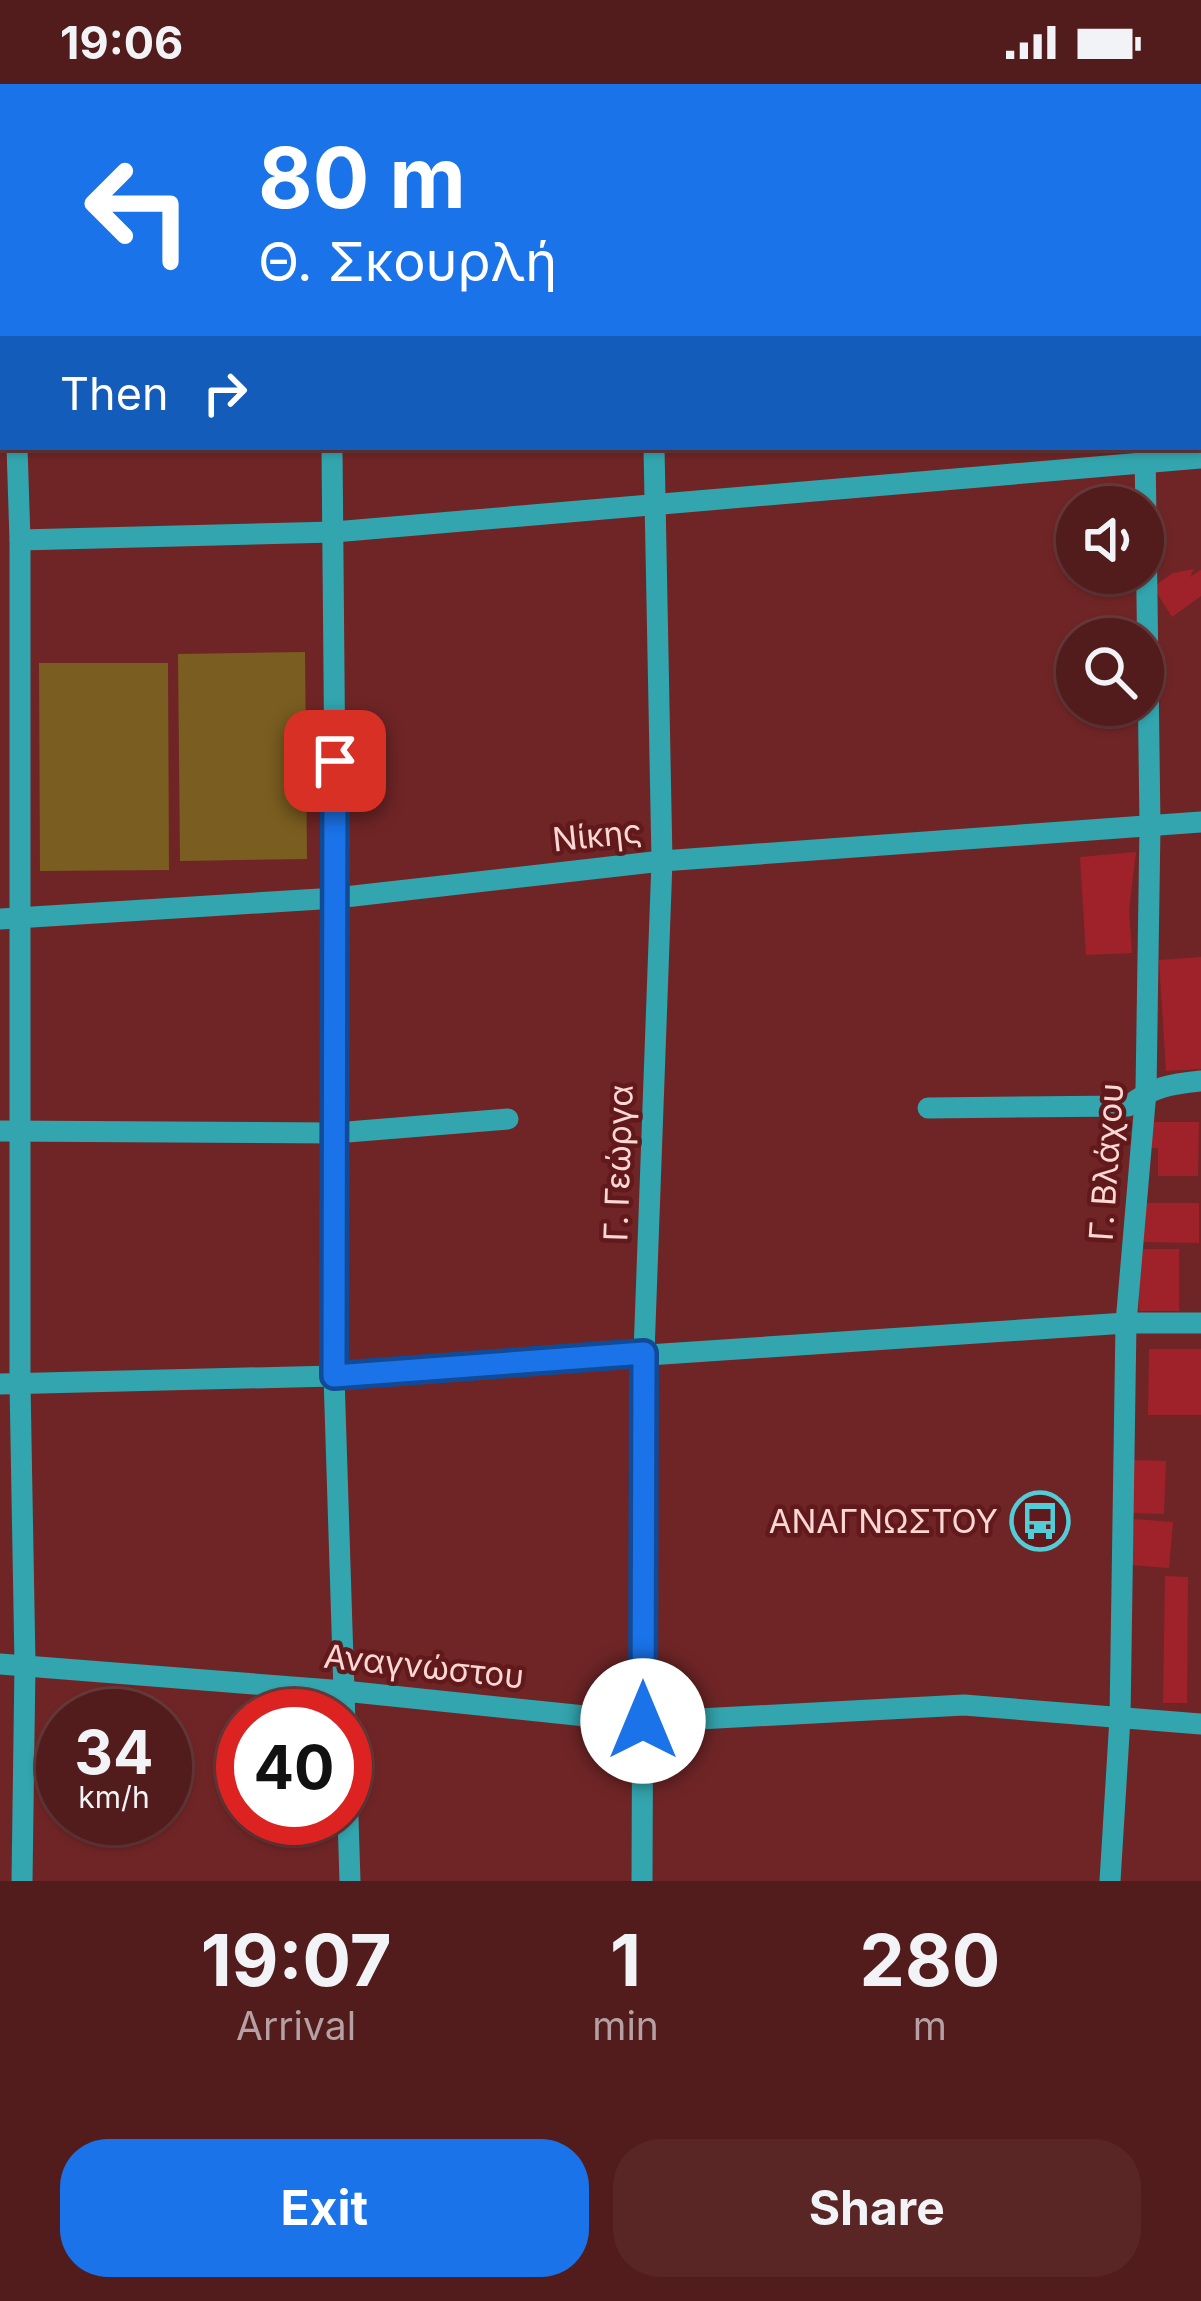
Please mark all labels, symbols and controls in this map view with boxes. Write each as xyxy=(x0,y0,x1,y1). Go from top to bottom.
text: 19:06 xyxy=(60,15,183,70)
text: 80 m xyxy=(258,127,466,228)
icon: left xyxy=(60,132,216,288)
text: Θ. Σκουρλή xyxy=(258,229,557,294)
icon: right xyxy=(192,360,258,426)
text: Then xyxy=(60,366,168,421)
map controls xyxy=(1056,486,1164,726)
button: sound xyxy=(1056,486,1164,594)
button: search xyxy=(1056,618,1164,726)
pin xyxy=(284,710,386,812)
icon: arrive xyxy=(302,728,368,794)
street label: Νίκης xyxy=(550,810,644,860)
street label: Γ. Βλάχου xyxy=(1081,1082,1131,1242)
street label: Γ. Γεώργα xyxy=(595,1084,641,1242)
bus stop icon: ΑΝΑΓΝΩΣΤΟΥ xyxy=(1009,1490,1071,1552)
place label: ΑΝΑΓΝΩΣΤΟΥ xyxy=(769,1501,998,1541)
street label: Αναγνώστου xyxy=(322,1636,526,1696)
position arrow xyxy=(580,1658,706,1784)
speed limit sign: 40 xyxy=(216,1689,372,1845)
text: 34 xyxy=(74,1716,154,1788)
text: km/h xyxy=(78,1779,150,1815)
text: 19:07 xyxy=(201,1916,392,2003)
text: 1 xyxy=(610,1916,641,2003)
text: 280 xyxy=(860,1916,1000,2003)
text: Arrival xyxy=(236,2002,356,2049)
text: min xyxy=(592,2002,659,2049)
text: m xyxy=(913,2002,947,2049)
button: Exit xyxy=(60,2139,589,2277)
button: Share xyxy=(613,2139,1141,2277)

